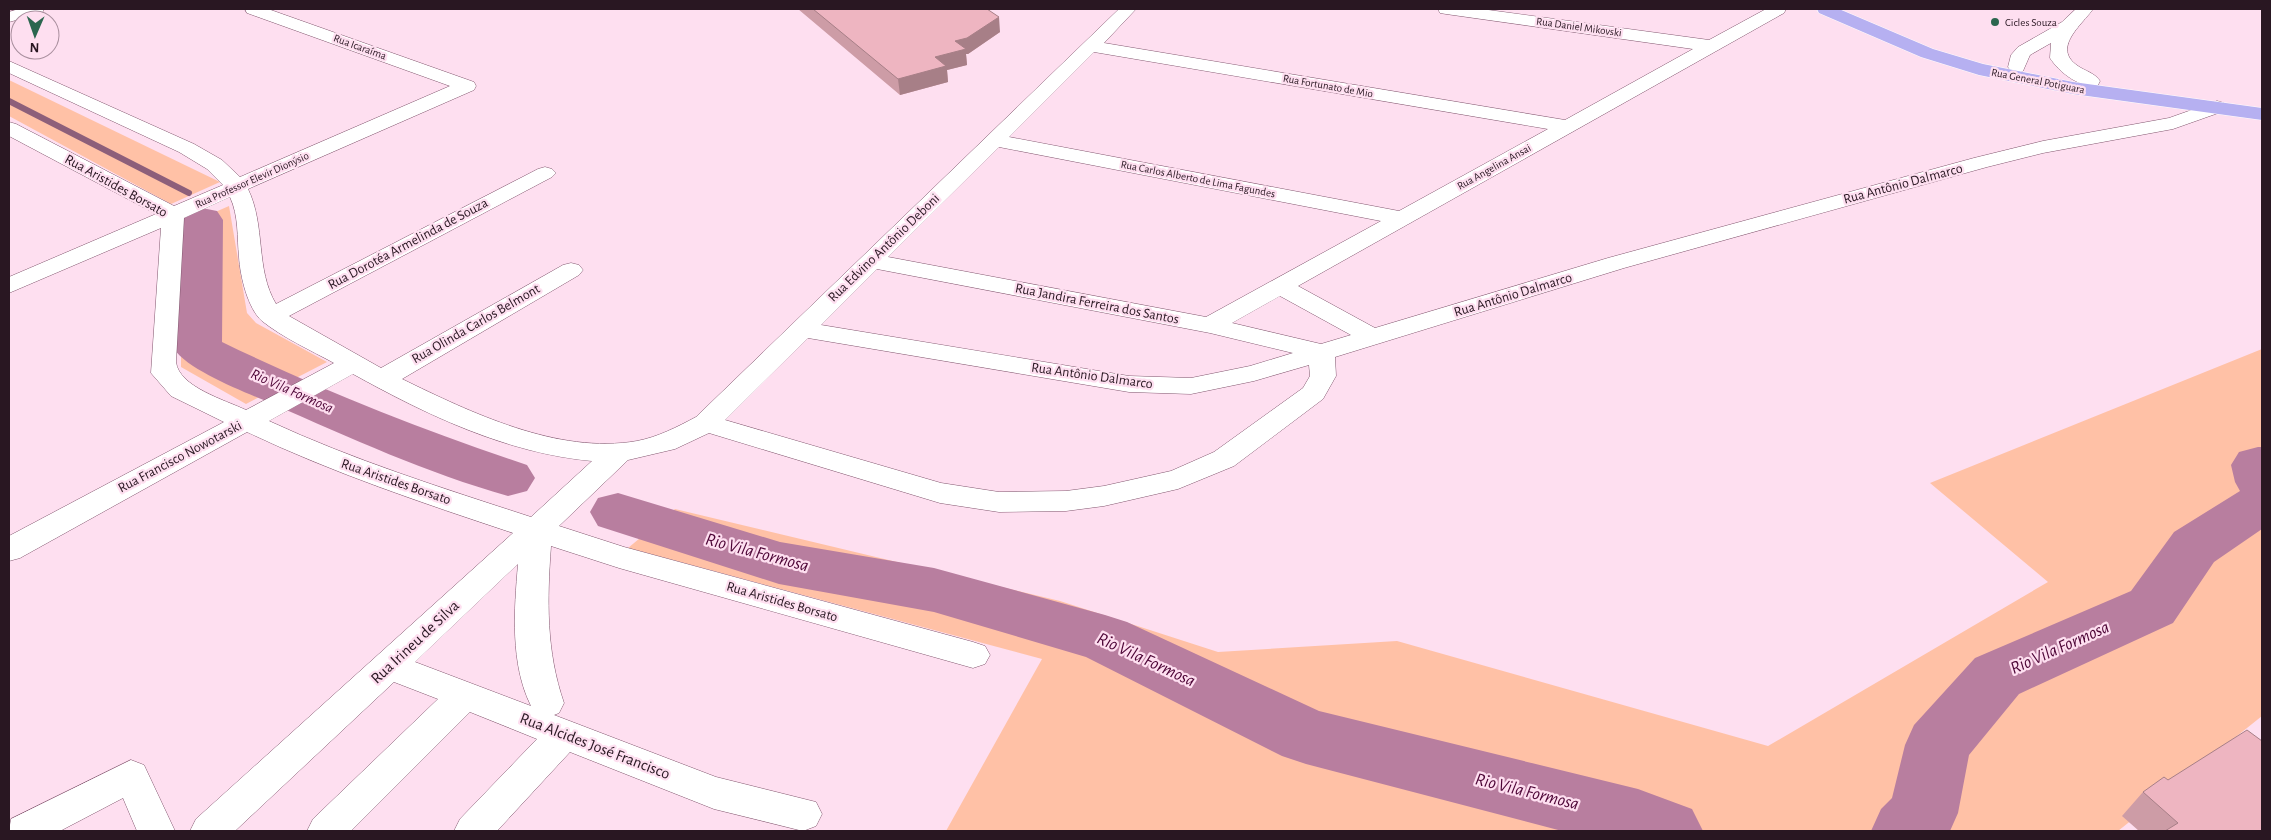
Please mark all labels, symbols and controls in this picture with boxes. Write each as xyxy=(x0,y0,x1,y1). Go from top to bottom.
north arrow xyxy=(10,10,60,60)
street label: Rua Daniel Mikovski xyxy=(1536,16,1622,38)
marker: Cicles Souza xyxy=(1989,16,2001,28)
place label: Cicles Souza xyxy=(2005,17,2057,28)
street label: Rua Icaraíma xyxy=(332,32,388,62)
text: N xyxy=(29,40,40,54)
street label: Rua General Potiguara xyxy=(1990,67,2086,95)
street label: Rua Fortunato de Mio xyxy=(1282,73,1374,99)
street label: Rua Angelina Ansai xyxy=(1455,142,1533,192)
street label: Rua Professor Elevir Dionýsio xyxy=(194,150,310,210)
street label: Rua Aristides Borsato xyxy=(62,152,170,220)
street label: Rua Carlos Alberto de Lima Fagundes xyxy=(1120,159,1276,199)
street label: Rua Antônio Dalmarco xyxy=(1842,161,1964,207)
street label: Rua Edvino Antônio Deboni xyxy=(826,191,942,305)
street label: Rua Dorotéa Armelinda de Souza xyxy=(326,196,491,292)
street label: Rua Antônio Dalmarco xyxy=(1452,270,1574,320)
street label: Rua Olinda Carlos Belmont xyxy=(410,281,543,366)
street label: Rua Jandira Ferreira dos Santos xyxy=(1014,281,1180,327)
street label: Rua Antônio Dalmarco xyxy=(1030,361,1154,391)
water label: Rio Vila Formosa xyxy=(249,366,335,416)
street label: Rua Francisco Nowotarski xyxy=(116,418,244,496)
street label: Rua Aristides Borsato xyxy=(339,457,453,507)
water label: Rio Vila Formosa xyxy=(703,531,811,575)
street label: Rua Aristides Borsato xyxy=(725,579,839,625)
street label: Rua Irineu de Silva xyxy=(368,597,462,687)
water label: Rio Vila Formosa xyxy=(2008,618,2112,678)
water label: Rio Vila Formosa xyxy=(1094,629,1198,691)
street label: Rua Alcides José Francisco xyxy=(518,710,672,782)
water label: Rio Vila Formosa xyxy=(1473,770,1581,814)

